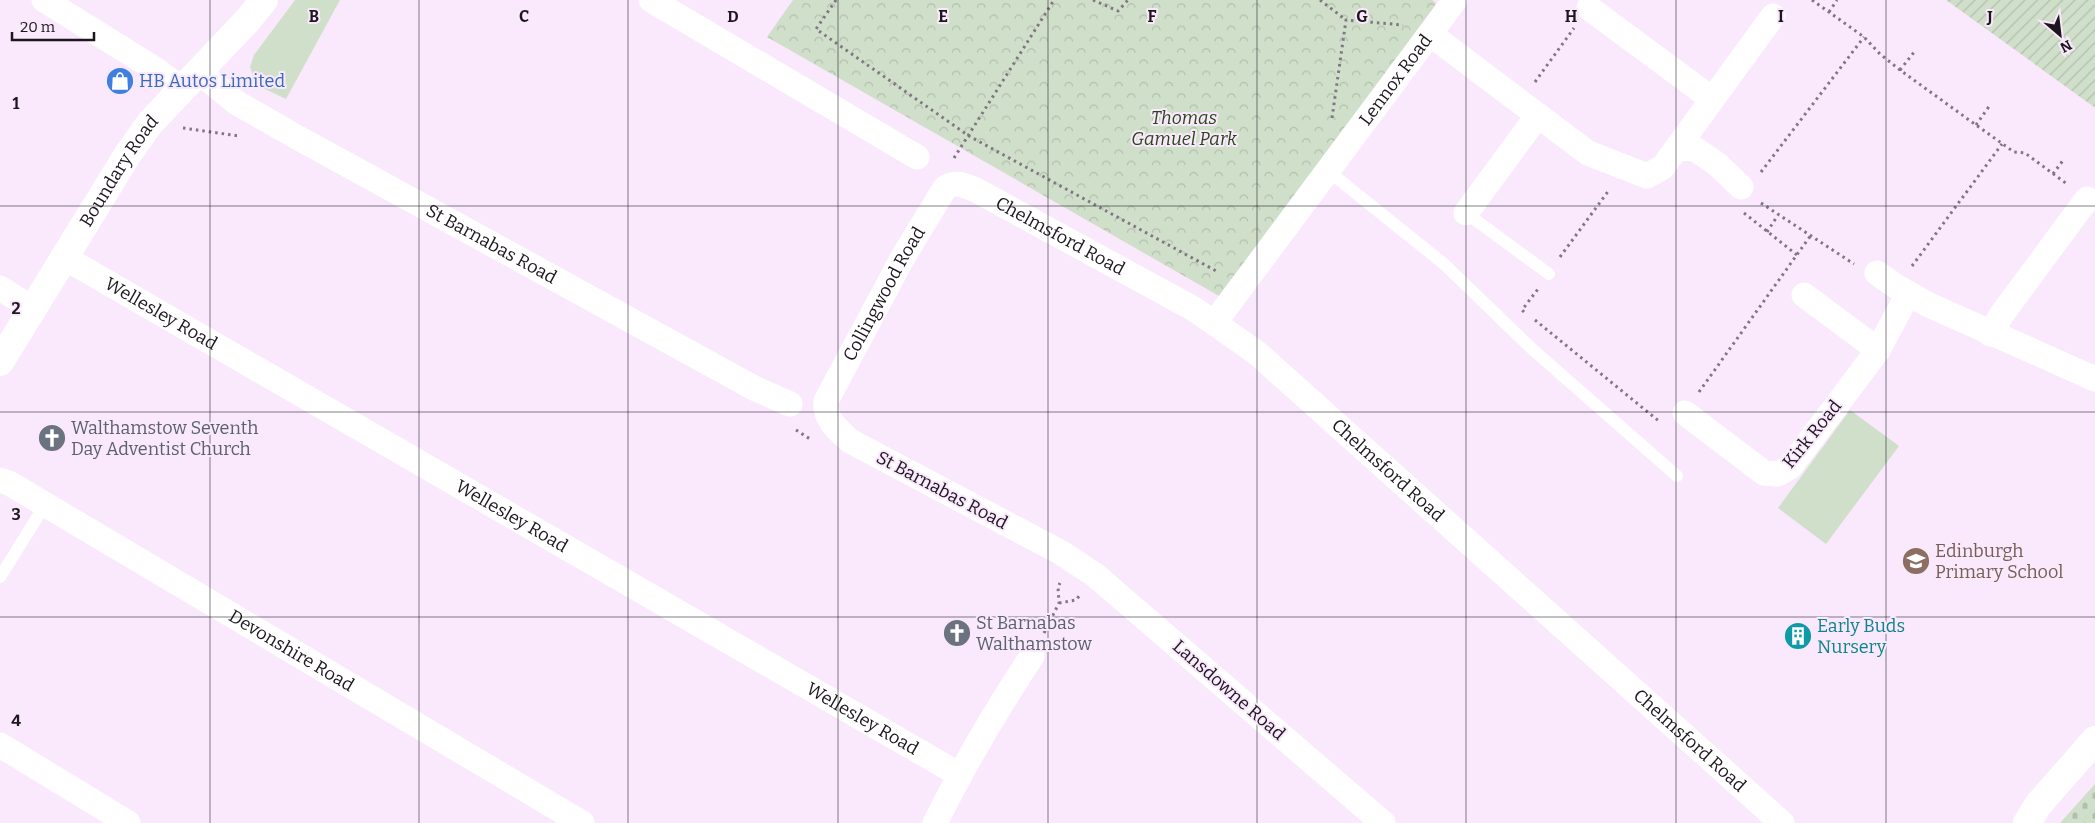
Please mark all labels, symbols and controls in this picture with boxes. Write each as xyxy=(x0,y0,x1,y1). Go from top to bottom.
text: B xyxy=(309,7,319,26)
text: C xyxy=(519,7,529,26)
text: D xyxy=(727,7,739,26)
text: E xyxy=(938,7,948,26)
text: F xyxy=(1148,7,1157,26)
text: G xyxy=(1356,7,1368,26)
text: H xyxy=(1565,7,1578,26)
text: I xyxy=(1778,7,1784,26)
text: J xyxy=(1986,7,1993,26)
scale bar xyxy=(12,10,95,42)
north arrow xyxy=(2035,10,2085,60)
text: 20 m xyxy=(20,18,56,36)
street label: Lennox Road xyxy=(1354,30,1437,130)
text: N xyxy=(2057,36,2075,56)
shop icon: HB Autos Limited xyxy=(105,66,135,96)
place label: HB Autos Limited xyxy=(139,70,285,92)
text: 1 xyxy=(13,94,20,113)
park label: Thomas Gamuel Park xyxy=(1131,107,1237,150)
street label: Boundary Road xyxy=(75,110,163,231)
street label: Chelmsford Road xyxy=(992,192,1129,280)
street label: St Barnabas Road xyxy=(422,199,561,289)
street label: Collingwood Road xyxy=(838,222,930,365)
street label: Wellesley Road xyxy=(101,272,221,355)
text: 2 xyxy=(11,299,21,318)
street label: Kirk Road xyxy=(1778,395,1846,473)
street label: Chelmsford Road xyxy=(1327,414,1449,527)
place label: Walthamstow Seventh Day Adventist Church xyxy=(71,417,258,460)
church icon: Walthamstow Seventh Day Adventist Church xyxy=(37,423,67,453)
street label: St Barnabas Road xyxy=(873,446,1012,534)
street label: Wellesley Road xyxy=(452,475,572,557)
text: 3 xyxy=(11,505,21,524)
place label: Edinburgh Primary School xyxy=(1935,540,2064,583)
school or university icon: Edinburgh Primary School xyxy=(1901,546,1931,576)
street label: Devonshire Road xyxy=(225,605,358,696)
place label: St Barnabas Walthamstow xyxy=(976,612,1092,655)
place label: Early Buds Nursery xyxy=(1817,615,1905,658)
church icon: St Barnabas Walthamstow xyxy=(942,618,972,648)
building icon: Early Buds Nursery xyxy=(1783,621,1813,651)
street label: Lansdowne Road xyxy=(1168,635,1290,745)
street label: Wellesley Road xyxy=(802,678,923,760)
street label: Chelmsford Road xyxy=(1629,684,1751,797)
text: 4 xyxy=(11,711,21,730)

